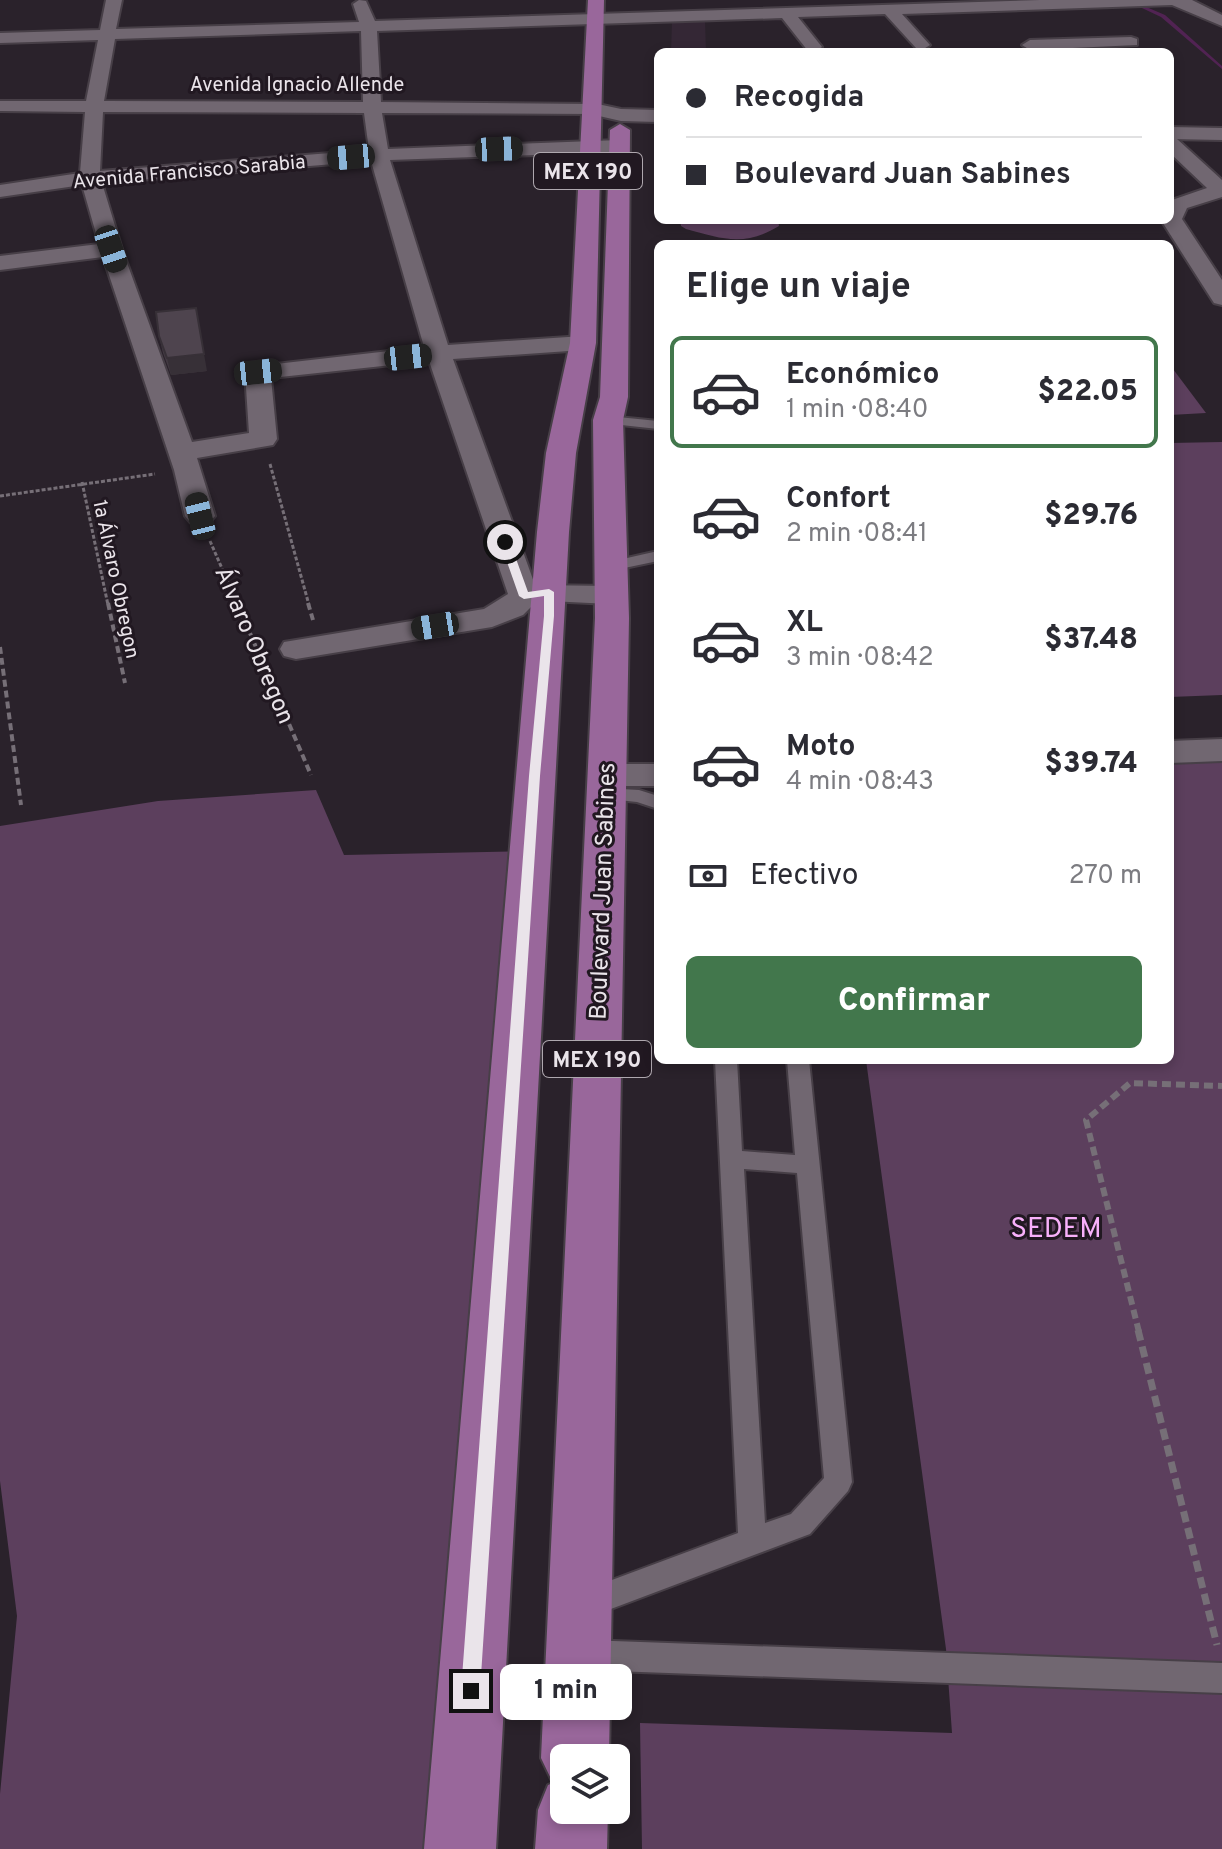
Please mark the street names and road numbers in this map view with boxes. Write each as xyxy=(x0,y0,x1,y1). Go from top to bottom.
street label: Avenida Ignacio Allende xyxy=(190,73,404,99)
street label: Avenida Francisco Sarabia xyxy=(72,150,307,196)
road number: MEX 190 xyxy=(534,153,642,189)
street label: 1a Álvaro Obregon xyxy=(86,497,147,661)
street label: Álvaro Obregon xyxy=(206,562,302,729)
street label: Boulevard Juan Sabines xyxy=(585,762,623,1020)
road number: MEX 190 xyxy=(543,1041,651,1077)

